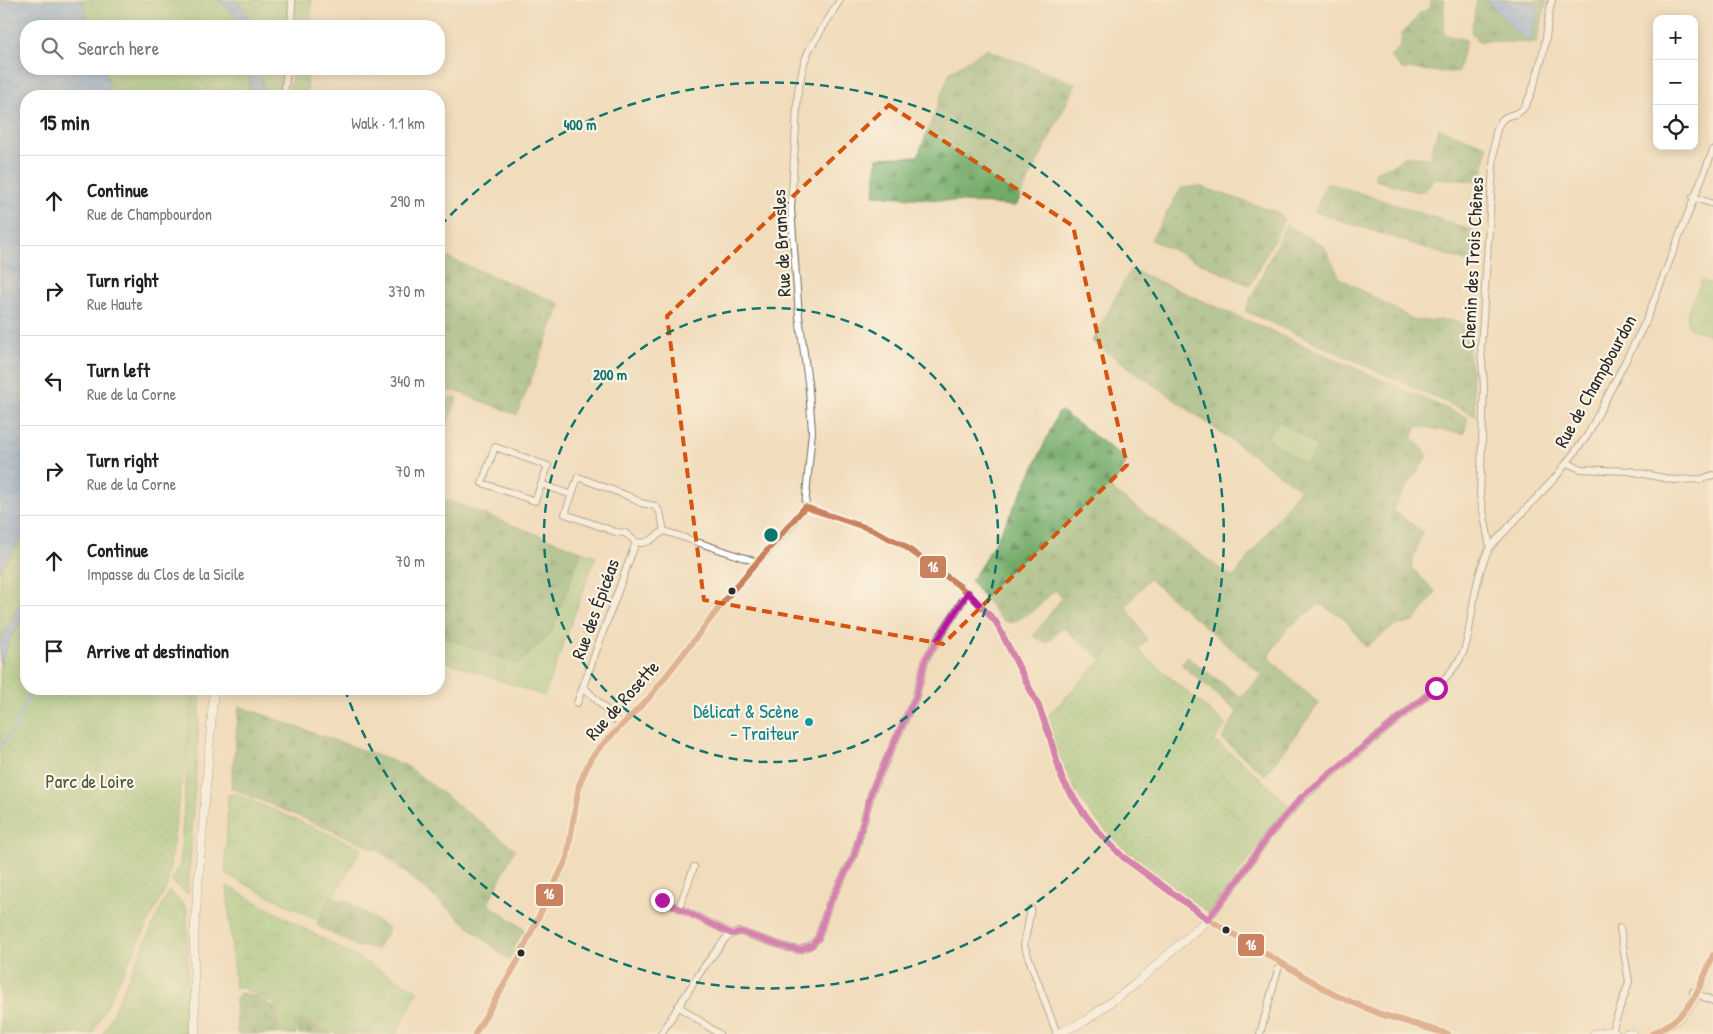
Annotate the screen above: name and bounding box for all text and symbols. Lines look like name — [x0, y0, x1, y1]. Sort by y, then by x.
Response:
map controls — [1653, 15, 1698, 150]
button: + — [1653, 15, 1698, 60]
search box — [20, 20, 445, 75]
icon: search — [38, 34, 66, 62]
text: Search here — [78, 35, 159, 61]
button: − — [1653, 60, 1698, 105]
button: locate — [1653, 105, 1698, 150]
text: 15 min — [40, 108, 90, 137]
text: Walk · 1.1 km — [351, 112, 425, 134]
text: 400 m — [564, 114, 596, 135]
street label: Chemin des Trois Chênes — [1455, 176, 1489, 350]
text: Continue — [87, 177, 148, 203]
icon: ahead — [40, 187, 68, 215]
street label: Rue de Bransles — [765, 189, 797, 297]
text: 290 m — [390, 190, 425, 212]
text: Rue de Champbourdon — [87, 203, 212, 225]
text: Turn right — [87, 267, 158, 293]
icon: right — [40, 277, 68, 305]
text: 370 m — [388, 280, 425, 302]
text: Rue Haute — [87, 293, 143, 315]
street label: Rue de Champbourdon — [1548, 310, 1642, 452]
text: Turn left — [87, 357, 150, 383]
text: 200 m — [593, 364, 627, 385]
icon: left — [40, 367, 68, 395]
text: 340 m — [390, 370, 425, 392]
text: Rue de la Corne — [87, 383, 176, 405]
text: Turn right — [87, 447, 158, 473]
icon: right — [40, 457, 68, 485]
text: 70 m — [395, 460, 425, 482]
text: Rue de la Corne — [87, 473, 176, 495]
centre of rings — [762, 526, 780, 544]
text: Continue — [87, 537, 148, 563]
icon: ahead — [40, 547, 68, 575]
text: 70 m — [395, 550, 425, 572]
street label: Rue des Épicéas — [565, 555, 625, 663]
line badge: 16 — [919, 555, 947, 579]
text: 16 — [928, 557, 939, 576]
text: Impasse du Clos de la Sicile — [87, 563, 245, 585]
unlabelled marker — [727, 586, 737, 596]
icon: arrive — [40, 637, 68, 665]
text: Arrive at destination — [87, 638, 229, 664]
street label: Rue de Rosette — [579, 654, 665, 746]
route start — [1425, 677, 1448, 700]
place label: Délicat & Scène - Traiteur — [693, 698, 800, 746]
marker: Délicat & Scène - Traiteur — [803, 716, 815, 728]
park label: Parc de Loire — [46, 768, 135, 794]
line badge: 16 — [535, 883, 564, 907]
text: 16 — [544, 884, 555, 903]
route end — [651, 889, 674, 912]
unlabelled marker — [1221, 925, 1231, 935]
line badge: 16 — [1237, 933, 1265, 957]
text: 16 — [1246, 935, 1257, 954]
unlabelled marker — [516, 948, 526, 958]

